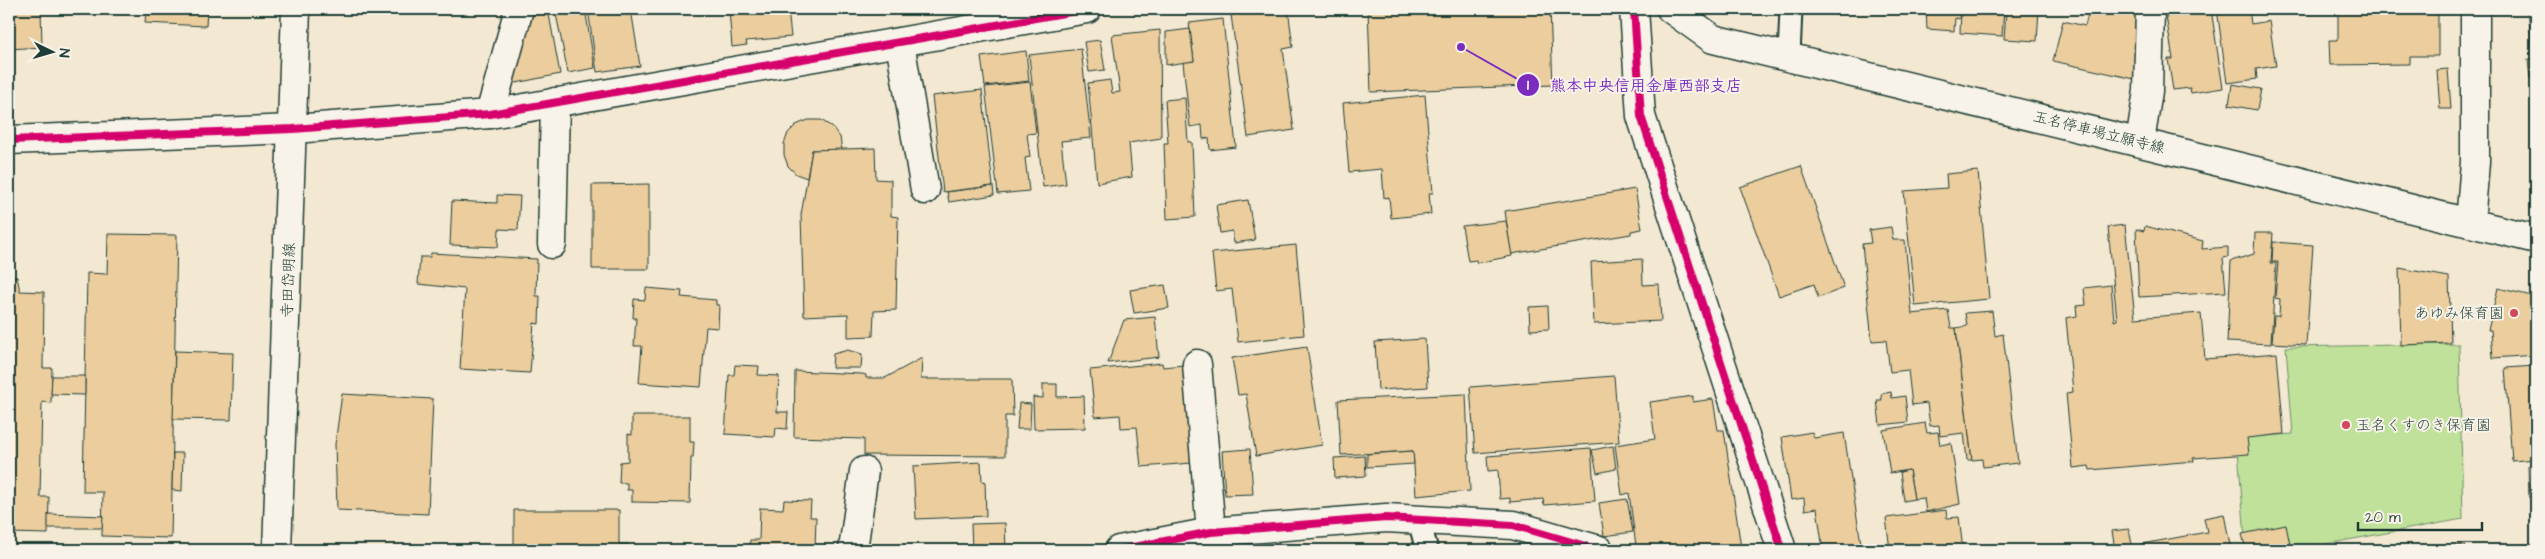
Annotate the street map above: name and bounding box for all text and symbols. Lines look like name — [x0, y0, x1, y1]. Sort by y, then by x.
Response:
north arrow — [28, 28, 78, 78]
text: N — [54, 48, 74, 59]
callout: 熊本中央信用金庫西部支店 — [1515, 70, 1752, 101]
text: 1 — [1527, 75, 1529, 96]
text: 熊本中央信用金庫西部支店 — [1550, 75, 1742, 97]
street label: 玉名停車場立願寺線 — [2031, 106, 2167, 159]
street label: 寺田岱明線 — [277, 242, 300, 318]
place label: あゆみ保育園 — [2414, 303, 2504, 324]
marker: あゆみ保育園 — [2508, 307, 2520, 319]
place label: 玉名くすのき保育園 — [2356, 415, 2491, 436]
marker: 玉名くすのき保育園 — [2340, 419, 2352, 431]
scale bar — [2358, 499, 2481, 531]
text: 20 m — [2365, 507, 2401, 528]

